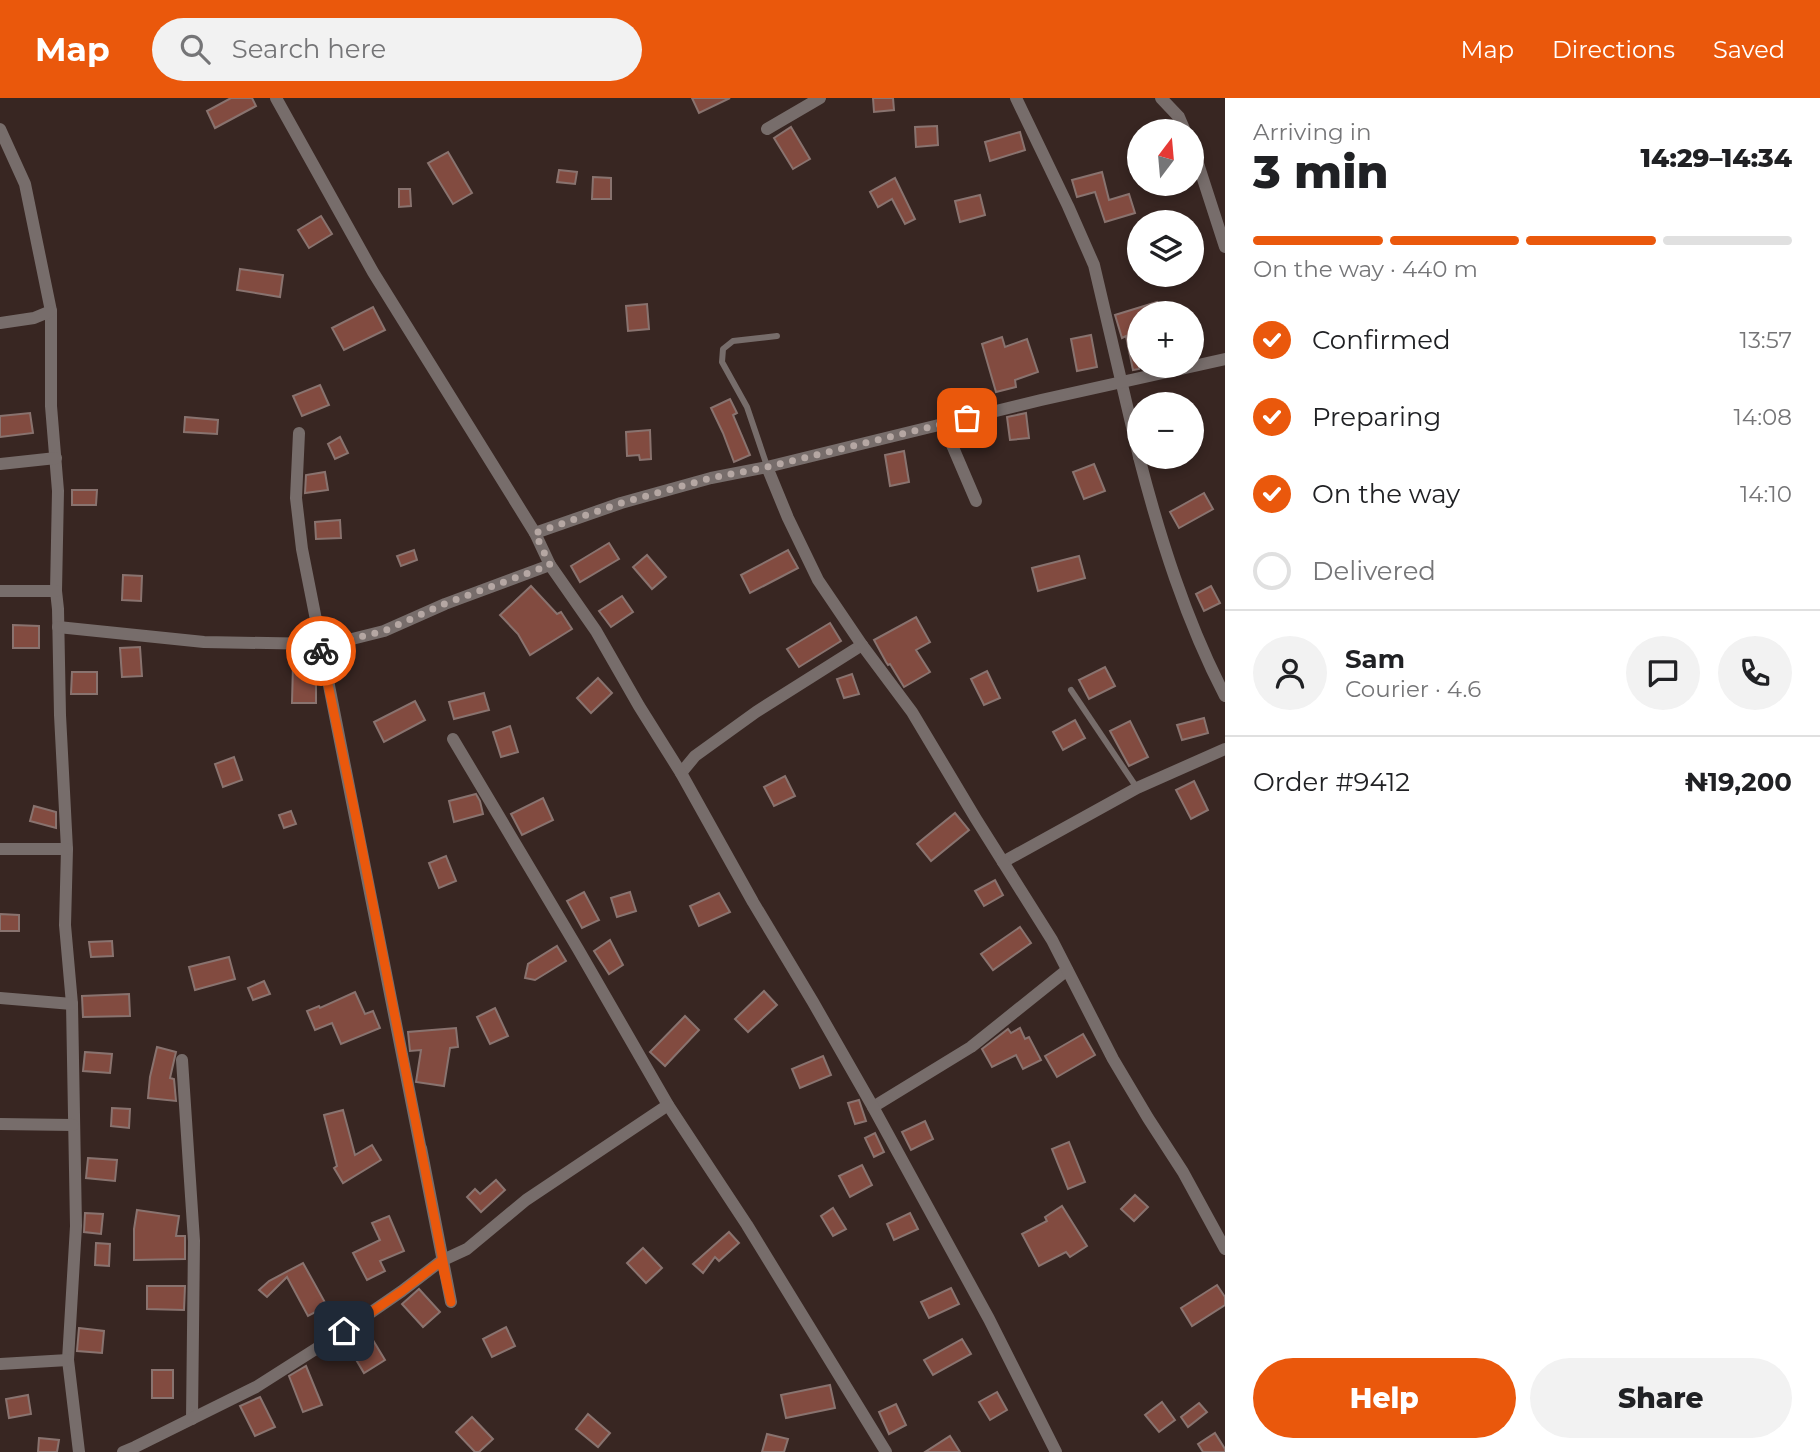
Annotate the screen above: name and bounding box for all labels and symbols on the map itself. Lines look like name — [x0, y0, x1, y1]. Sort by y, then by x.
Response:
north arrow — [1127, 119, 1204, 196]
pin — [937, 388, 997, 448]
courier — [286, 616, 356, 686]
pin — [314, 1301, 374, 1361]

